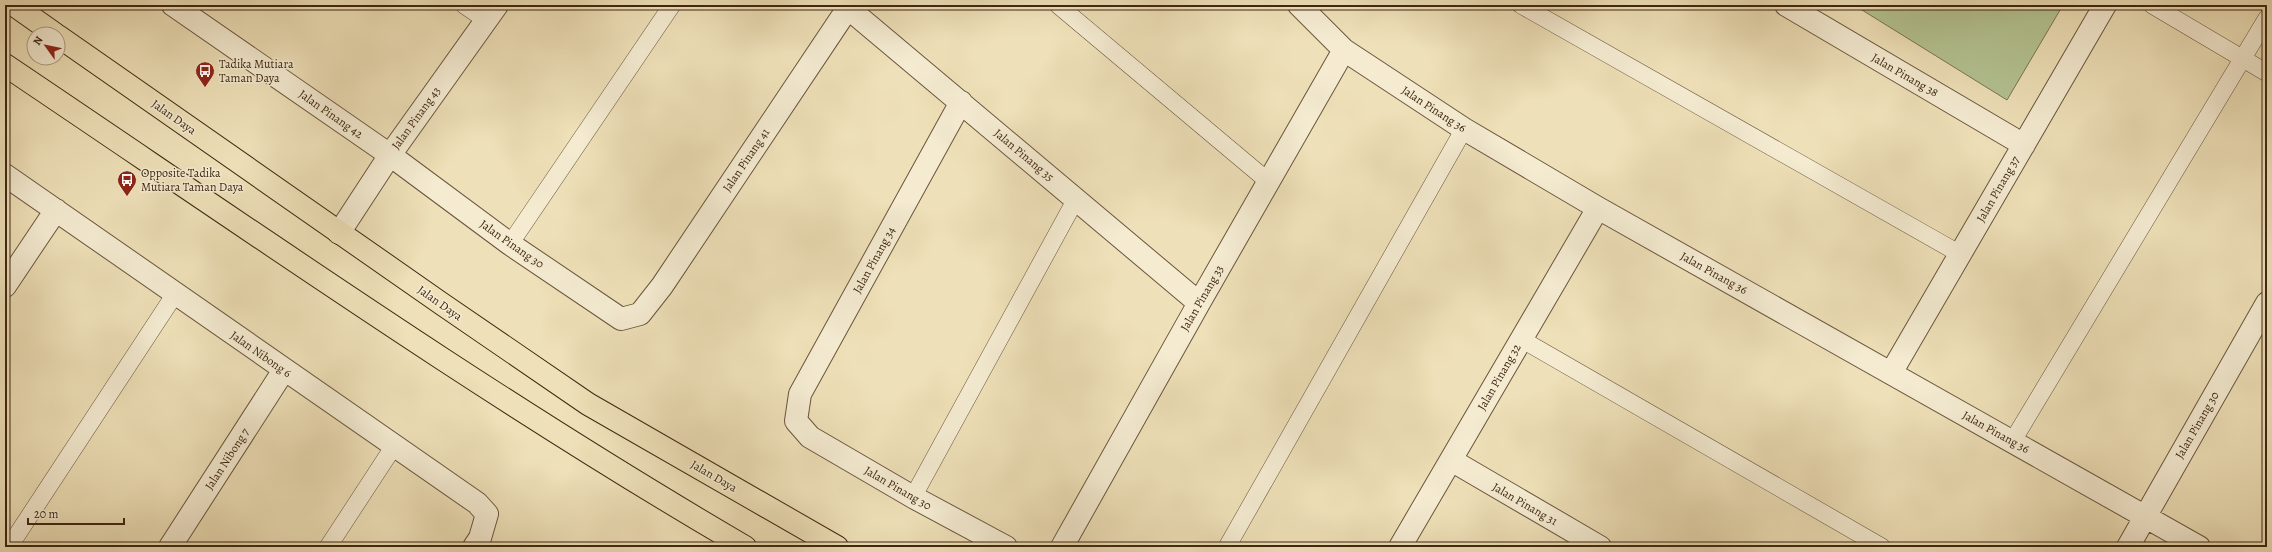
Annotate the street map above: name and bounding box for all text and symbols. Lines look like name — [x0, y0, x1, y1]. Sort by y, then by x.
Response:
north arrow — [26, 26, 66, 66]
text: N — [30, 33, 47, 48]
street label: Jalan Pinang 38 — [1869, 49, 1941, 101]
place label: Tadika Mutiara Taman Daya — [219, 56, 294, 86]
bus stop icon: Tadika Mutiara Taman Daya — [194, 60, 216, 88]
street label: Jalan Pinang 36 — [1399, 82, 1470, 136]
street label: Jalan Pinang 43 — [388, 83, 444, 153]
street label: Jalan Pinang 42 — [296, 86, 366, 142]
street label: Jalan Daya — [148, 96, 200, 138]
street label: Jalan Pinang 41 — [719, 125, 773, 195]
street label: Jalan Pinang 35 — [991, 125, 1057, 185]
street label: Jalan Pinang 37 — [1973, 152, 2024, 225]
place label: Opposite Tadika Mutiara Taman Daya — [141, 165, 244, 195]
bus stop icon: Opposite Tadika Mutiara Taman Daya — [116, 169, 138, 197]
street label: Jalan Pinang 30 — [477, 216, 547, 272]
street label: Jalan Pinang 34 — [849, 223, 899, 296]
street label: Jalan Pinang 36 — [1678, 248, 1751, 298]
street label: Jalan Pinang 33 — [1177, 262, 1227, 334]
street label: Jalan Daya — [414, 282, 466, 324]
street label: Jalan Nibong 6 — [227, 327, 295, 381]
street label: Jalan Pinang 32 — [1473, 341, 1525, 413]
street label: Jalan Pinang 30 — [2171, 389, 2223, 461]
street label: Jalan Pinang 36 — [1960, 407, 2033, 457]
street label: Jalan Nibong 7 — [201, 424, 253, 493]
street label: Jalan Daya — [688, 456, 741, 496]
street label: Jalan Pinang 30 — [862, 462, 934, 514]
street label: Jalan Pinang 31 — [1490, 479, 1560, 529]
scale bar — [28, 500, 124, 526]
text: 20 m — [34, 506, 58, 522]

